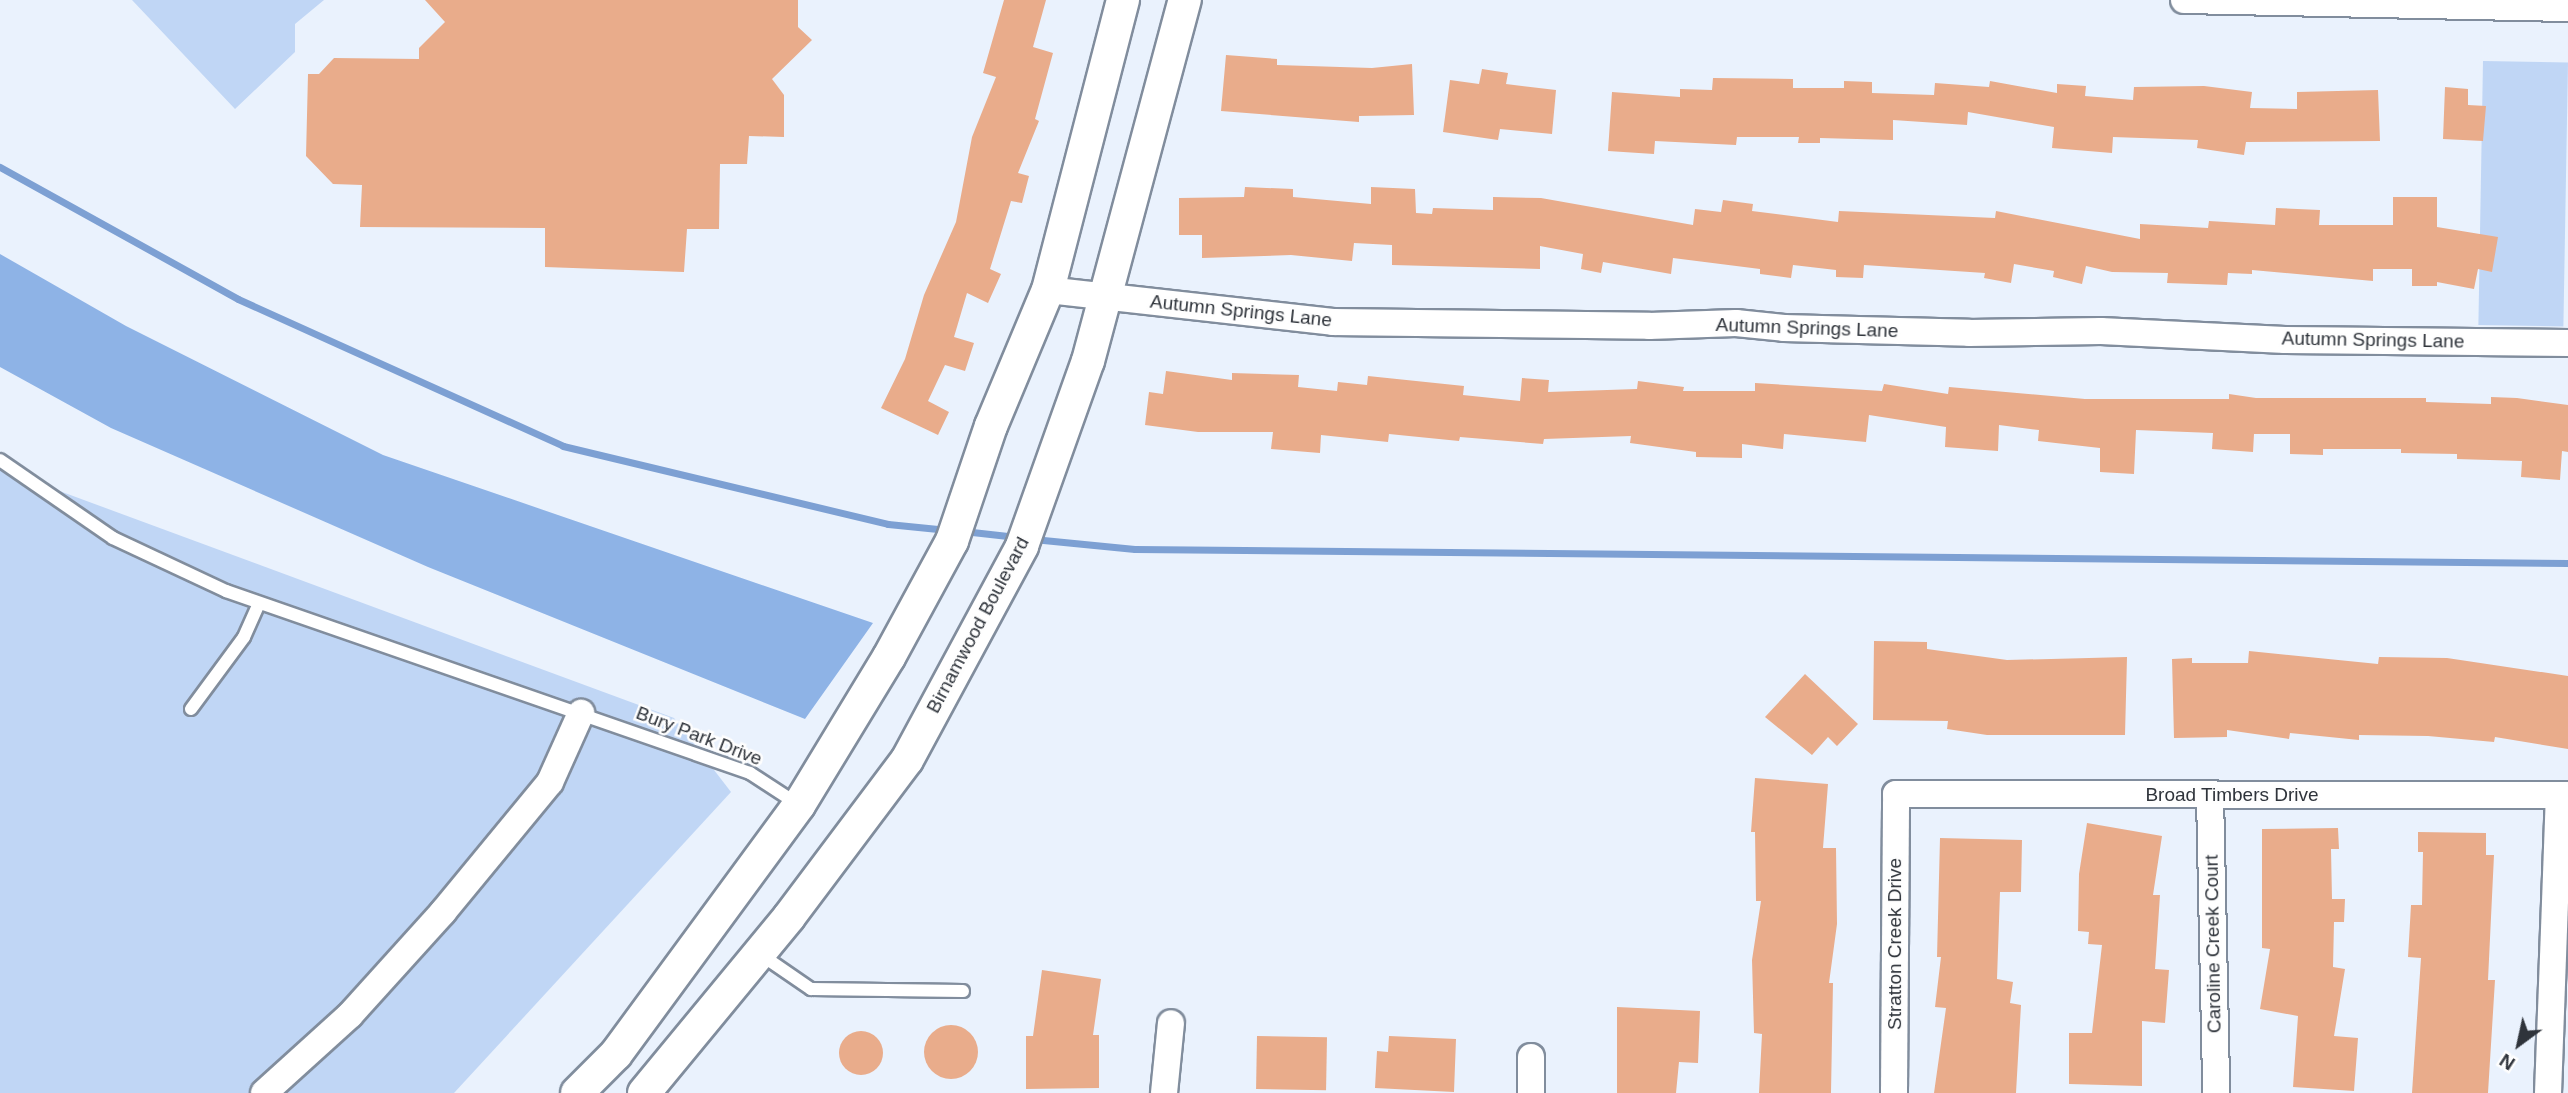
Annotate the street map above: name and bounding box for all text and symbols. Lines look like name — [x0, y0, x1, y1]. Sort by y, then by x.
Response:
street label: Autumn Springs Lane — [1149, 290, 1333, 332]
street label: Autumn Springs Lane — [1715, 313, 1899, 343]
street label: Autumn Springs Lane — [2281, 327, 2465, 353]
street label: Birnamwood Boulevard — [922, 533, 1034, 717]
street label: Bury Park Drive — [633, 702, 765, 770]
street label: Broad Timbers Drive — [2145, 784, 2319, 806]
street label: Caroline Creek Court — [2200, 855, 2226, 1033]
street label: Stratton Creek Drive — [1884, 858, 1906, 1030]
north arrow — [2484, 1009, 2554, 1079]
text: N — [2496, 1049, 2519, 1075]

